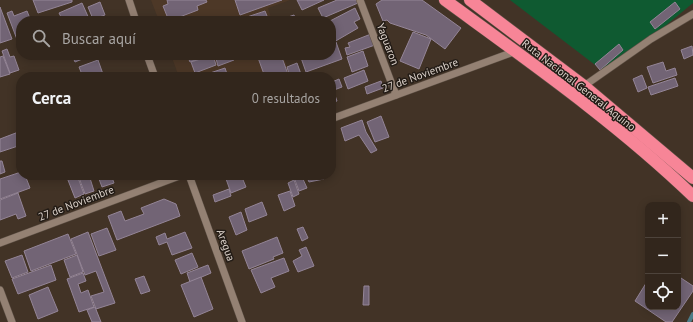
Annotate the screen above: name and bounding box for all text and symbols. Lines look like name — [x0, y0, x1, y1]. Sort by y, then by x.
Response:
search box — [16, 16, 336, 60]
street label: Yaguaron — [374, 21, 402, 67]
icon: search — [30, 27, 52, 49]
text: Buscar aquí — [62, 29, 136, 48]
street label: Ruta Nacional General Aquino — [519, 36, 639, 134]
street label: 27 de Noviembre — [380, 55, 460, 95]
text: Cerca — [32, 87, 71, 109]
text: 0 resultados — [252, 90, 320, 107]
street label: 27 de Noviembre — [36, 182, 116, 224]
map controls — [645, 202, 681, 310]
button: + — [645, 202, 681, 238]
street label: Aregua — [214, 227, 238, 263]
button: − — [645, 238, 681, 274]
button: locate — [645, 274, 681, 310]

